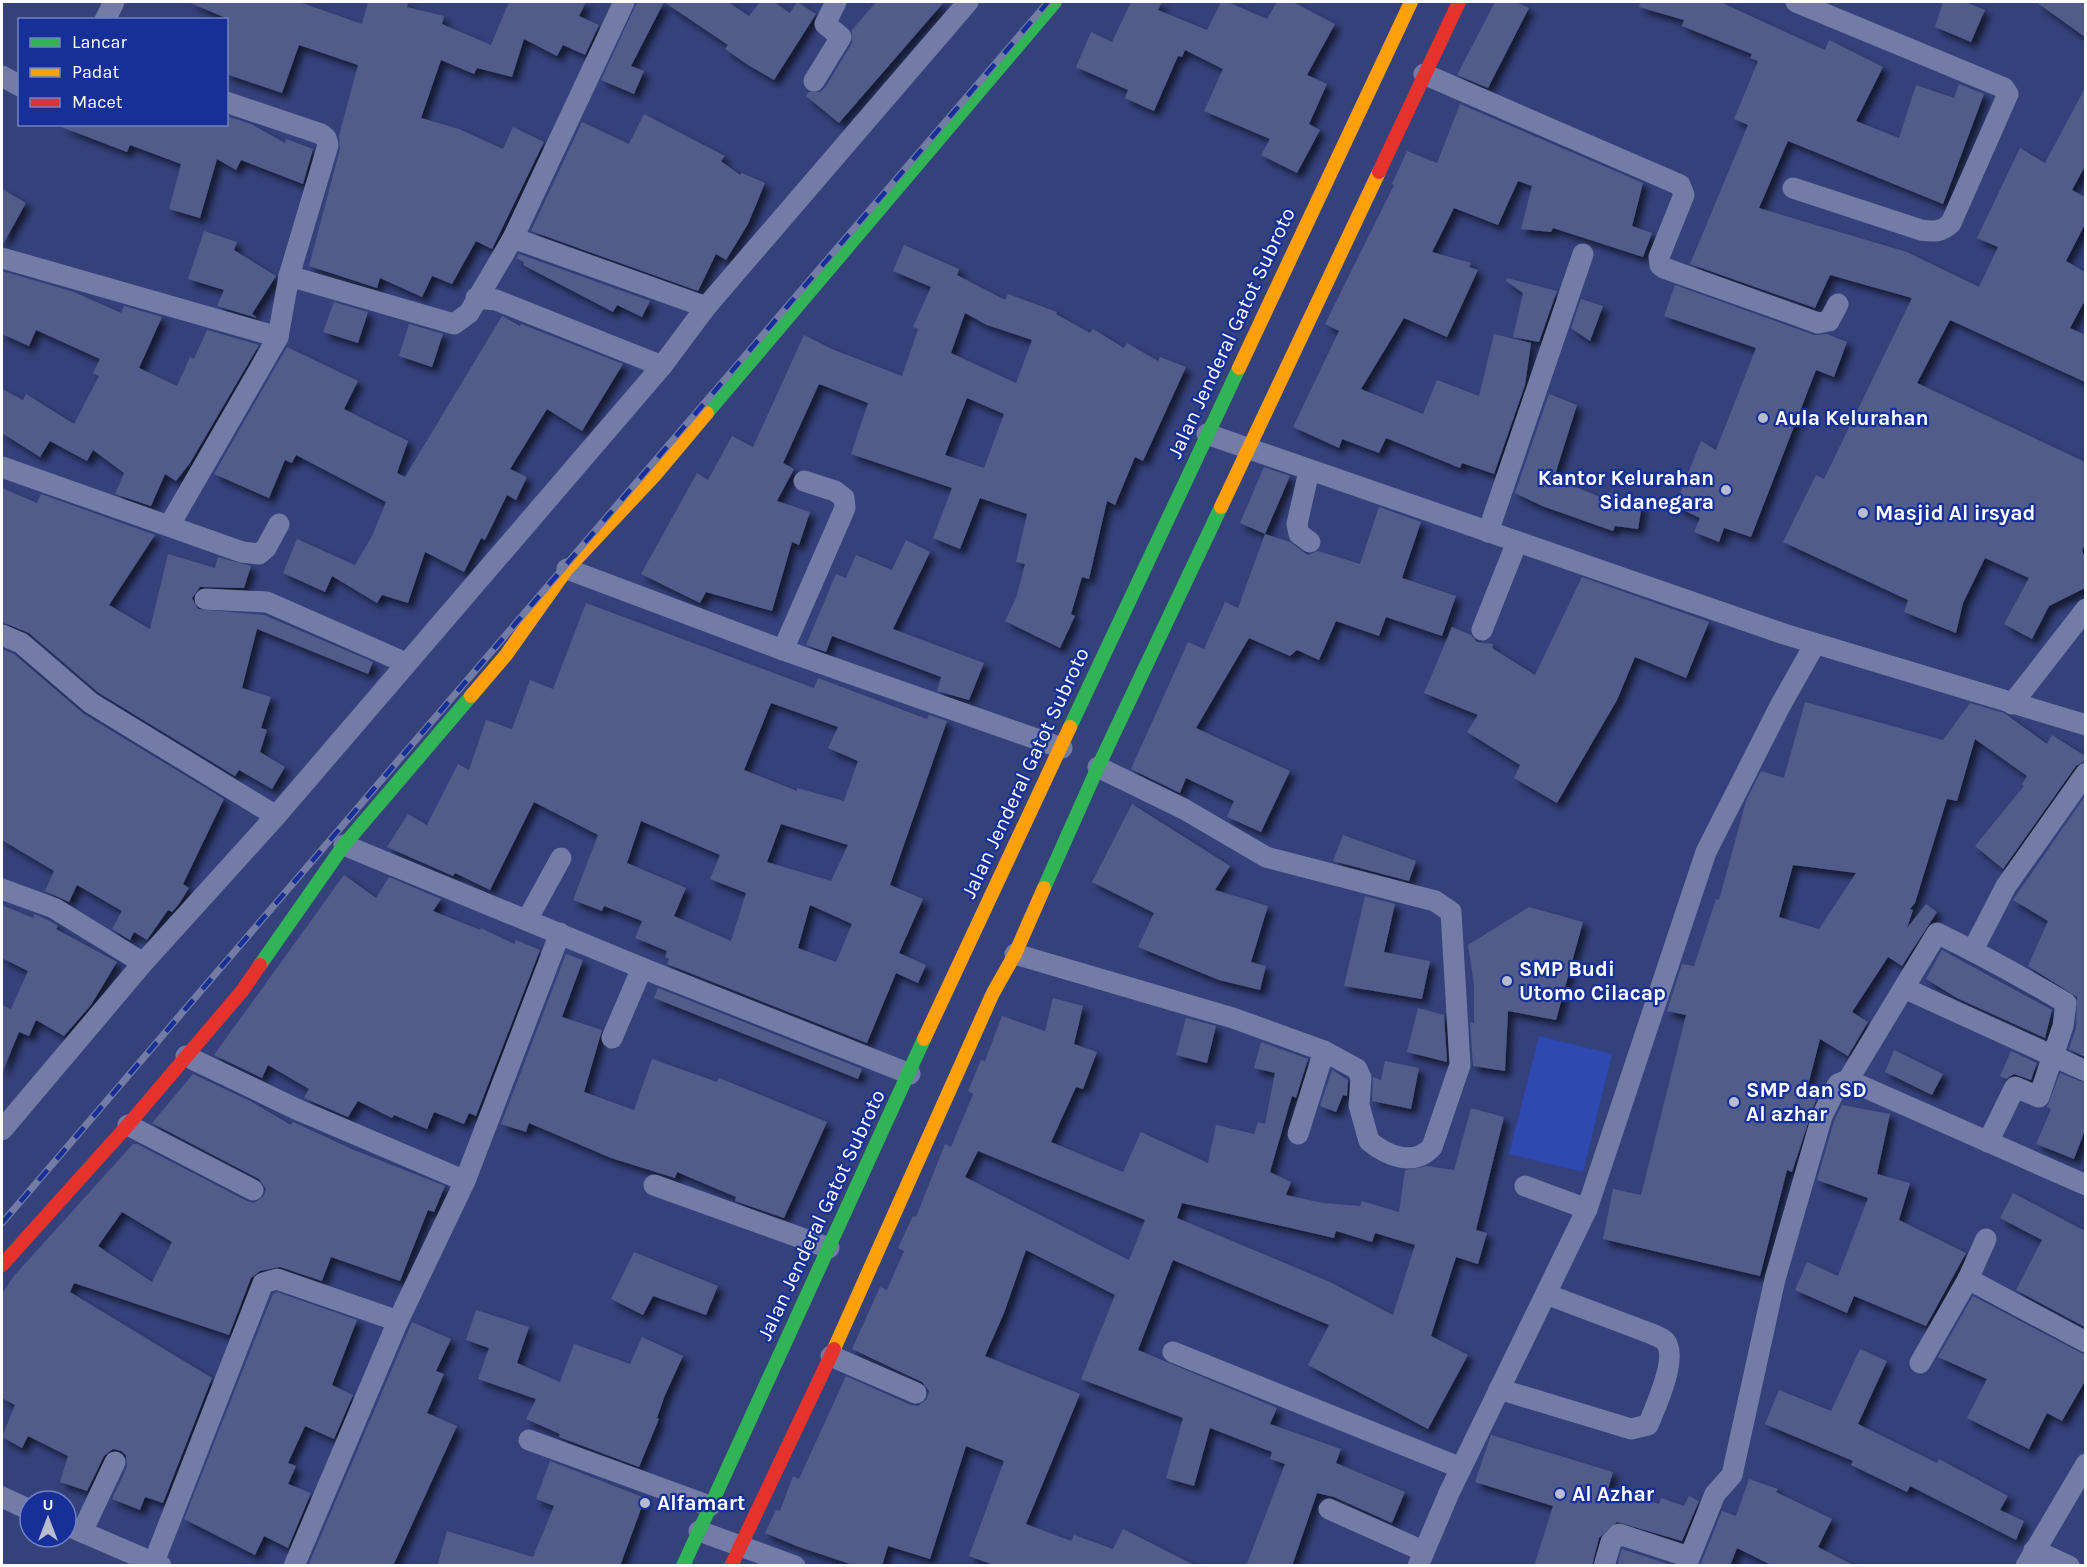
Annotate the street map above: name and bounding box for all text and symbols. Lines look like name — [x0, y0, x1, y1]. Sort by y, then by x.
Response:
legend — [18, 18, 228, 126]
text: Lancar — [72, 31, 127, 53]
text: Padat — [72, 61, 119, 83]
text: Macet — [72, 91, 123, 113]
street label: Jalan Jenderal Gatot Subroto — [1162, 204, 1300, 462]
place label: Aula Kelurahan — [1775, 406, 1929, 430]
marker: Aula Kelurahan — [1756, 411, 1770, 425]
place label: Kantor Kelurahan Sidanegara — [1538, 466, 1714, 514]
marker: Kantor Kelurahan Sidanegara — [1719, 483, 1733, 497]
place label: Masjid Al irsyad — [1875, 501, 2035, 525]
marker: Masjid Al irsyad — [1856, 506, 1870, 520]
street label: Jalan Jenderal Gatot Subroto — [956, 644, 1094, 902]
place label: SMP Budi Utomo Cilacap — [1519, 957, 1666, 1005]
marker: SMP Budi Utomo Cilacap — [1500, 974, 1514, 988]
place label: SMP dan SD Al azhar — [1746, 1078, 1867, 1126]
street label: Jalan Jenderal Gatot Subroto — [752, 1086, 890, 1344]
marker: SMP dan SD Al azhar — [1727, 1095, 1741, 1109]
place label: Al Azhar — [1572, 1482, 1655, 1506]
marker: Al Azhar — [1553, 1487, 1567, 1501]
north arrow — [18, 1489, 78, 1549]
place label: Alfamart — [657, 1491, 745, 1515]
text: U — [42, 1495, 54, 1514]
marker: Alfamart — [638, 1496, 652, 1510]

